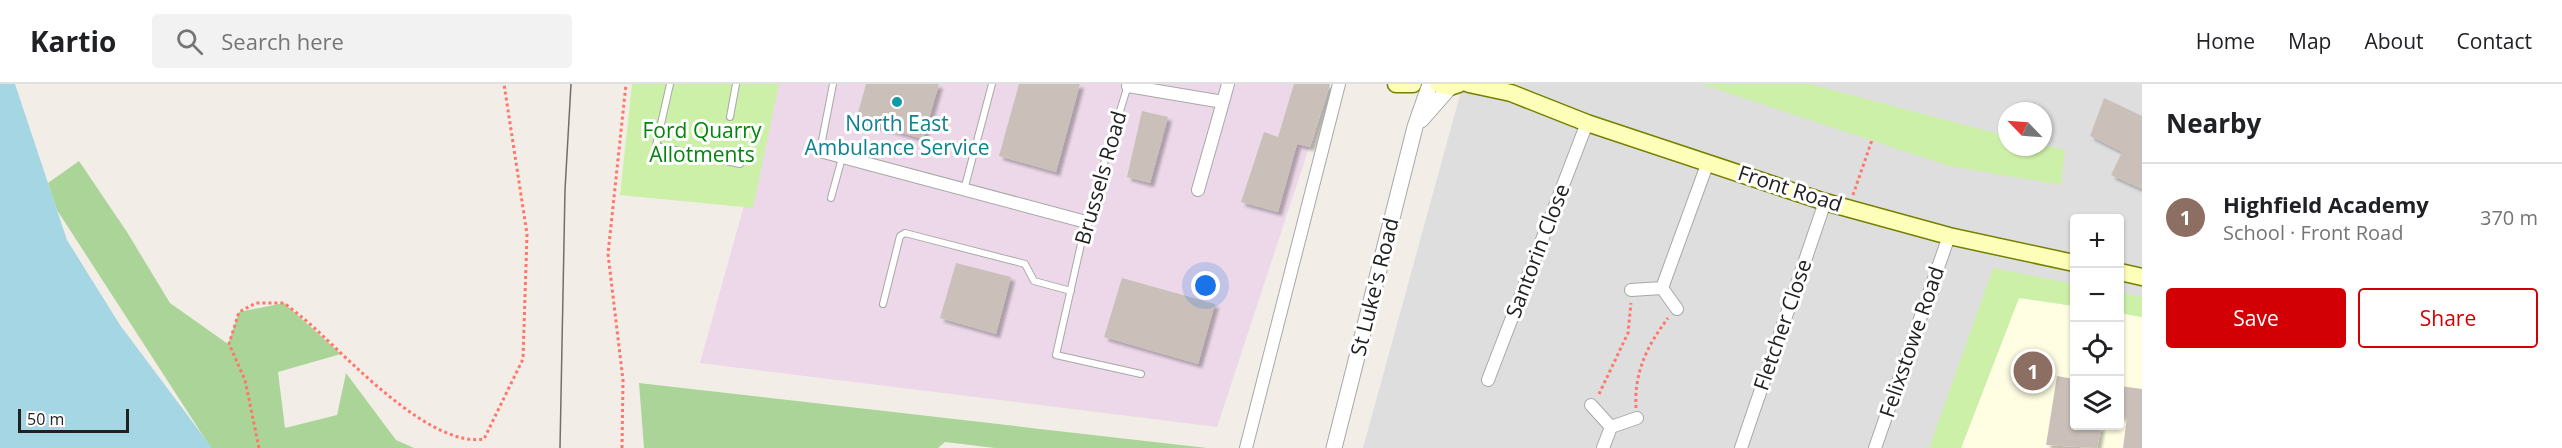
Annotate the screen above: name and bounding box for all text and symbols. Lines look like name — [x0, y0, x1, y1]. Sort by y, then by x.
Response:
search box — [152, 14, 572, 68]
text: Kartio — [30, 22, 116, 60]
icon: search — [173, 25, 206, 58]
text: Search here — [221, 26, 344, 56]
text: Home — [2196, 27, 2255, 55]
text: Map — [2288, 27, 2331, 55]
text: About — [2364, 27, 2424, 55]
text: Contact — [2457, 27, 2532, 55]
marker: North East Ambulance Service — [890, 95, 904, 109]
north arrow — [1998, 102, 2052, 156]
text: Nearby — [2166, 105, 2261, 141]
street label: Brussels Road — [1068, 108, 1132, 248]
place label: North East Ambulance Service — [804, 109, 990, 161]
park label: Ford Quarry Allotments — [643, 116, 762, 168]
street label: Front Road — [1735, 158, 1846, 218]
street label: Santorin Close — [1499, 180, 1575, 322]
text: Highfield Academy — [2223, 189, 2429, 219]
text: 1 — [2180, 204, 2191, 231]
text: 370 m — [2480, 204, 2538, 231]
map controls — [2070, 214, 2124, 430]
button: + — [2070, 214, 2124, 268]
street label: St Luke's Road — [1343, 215, 1405, 359]
text: School · Front Road — [2223, 219, 2403, 246]
street label: Fletcher Close — [1746, 255, 1818, 394]
street label: Felixstowe Road — [1872, 262, 1950, 421]
button: − — [2070, 268, 2124, 322]
your location — [1191, 271, 1220, 300]
button: Save — [2166, 288, 2346, 348]
button: Share — [2358, 288, 2538, 348]
button: locate — [2070, 322, 2124, 376]
pin: 1 — [2014, 348, 2052, 394]
button: layers — [2070, 376, 2124, 430]
scale bar — [18, 406, 129, 434]
text: 50 m — [27, 408, 64, 430]

